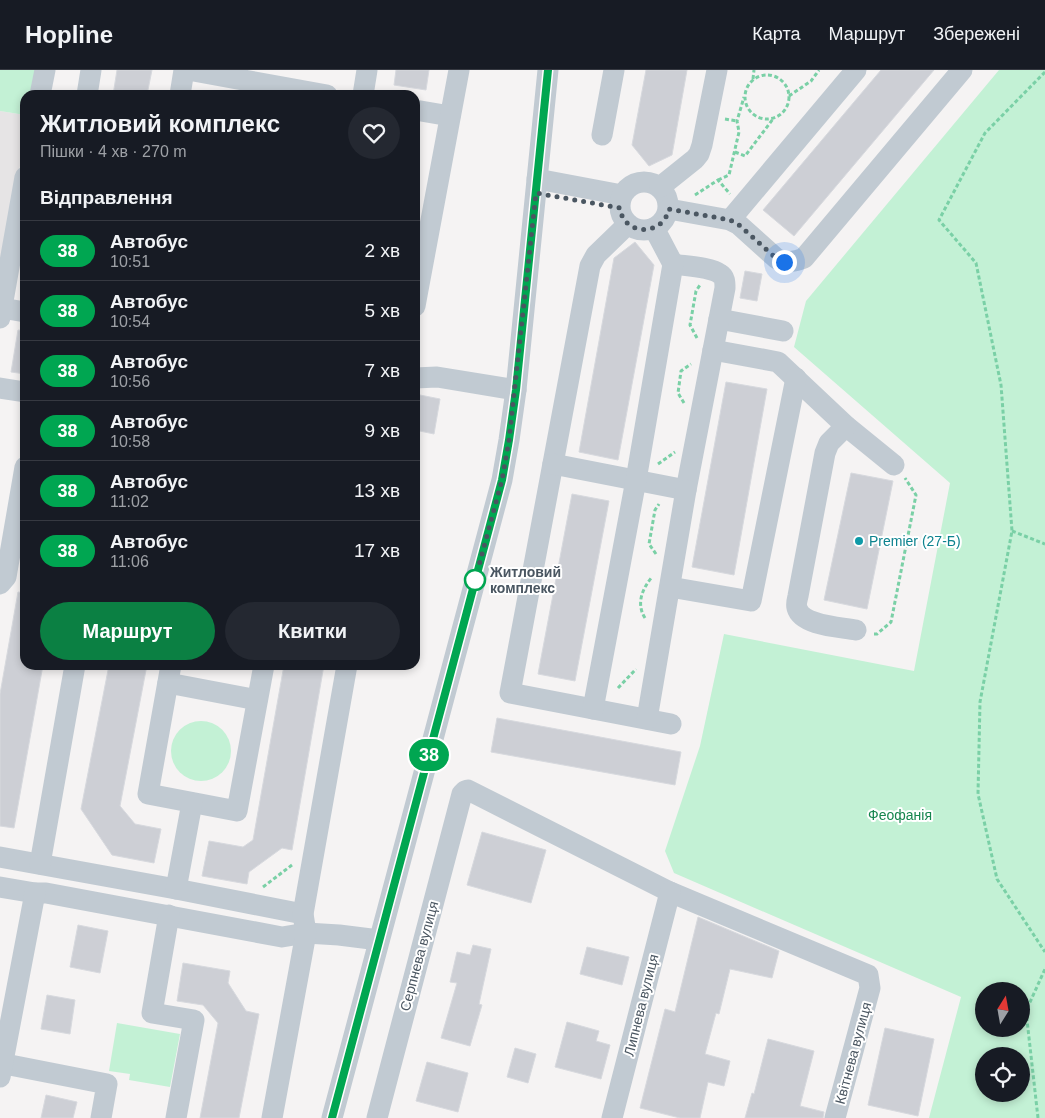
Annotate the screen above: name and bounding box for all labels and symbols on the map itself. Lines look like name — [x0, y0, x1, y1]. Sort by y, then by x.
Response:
your location — [772, 250, 797, 275]
place label: Premier (27-Б) — [869, 533, 961, 549]
marker: Premier (27-Б) — [853, 535, 865, 547]
place label: Житловий комплекс — [489, 564, 561, 596]
marker: Житловий комплекс — [464, 569, 486, 591]
line badge: 38 — [406, 739, 452, 771]
park label: Феофанія — [868, 807, 932, 823]
street label: Серпнева вулиця — [397, 899, 441, 1013]
street label: Липнева вулиця — [621, 952, 661, 1058]
north arrow — [975, 982, 1030, 1038]
street label: Квітнева вулиця — [832, 1000, 874, 1106]

